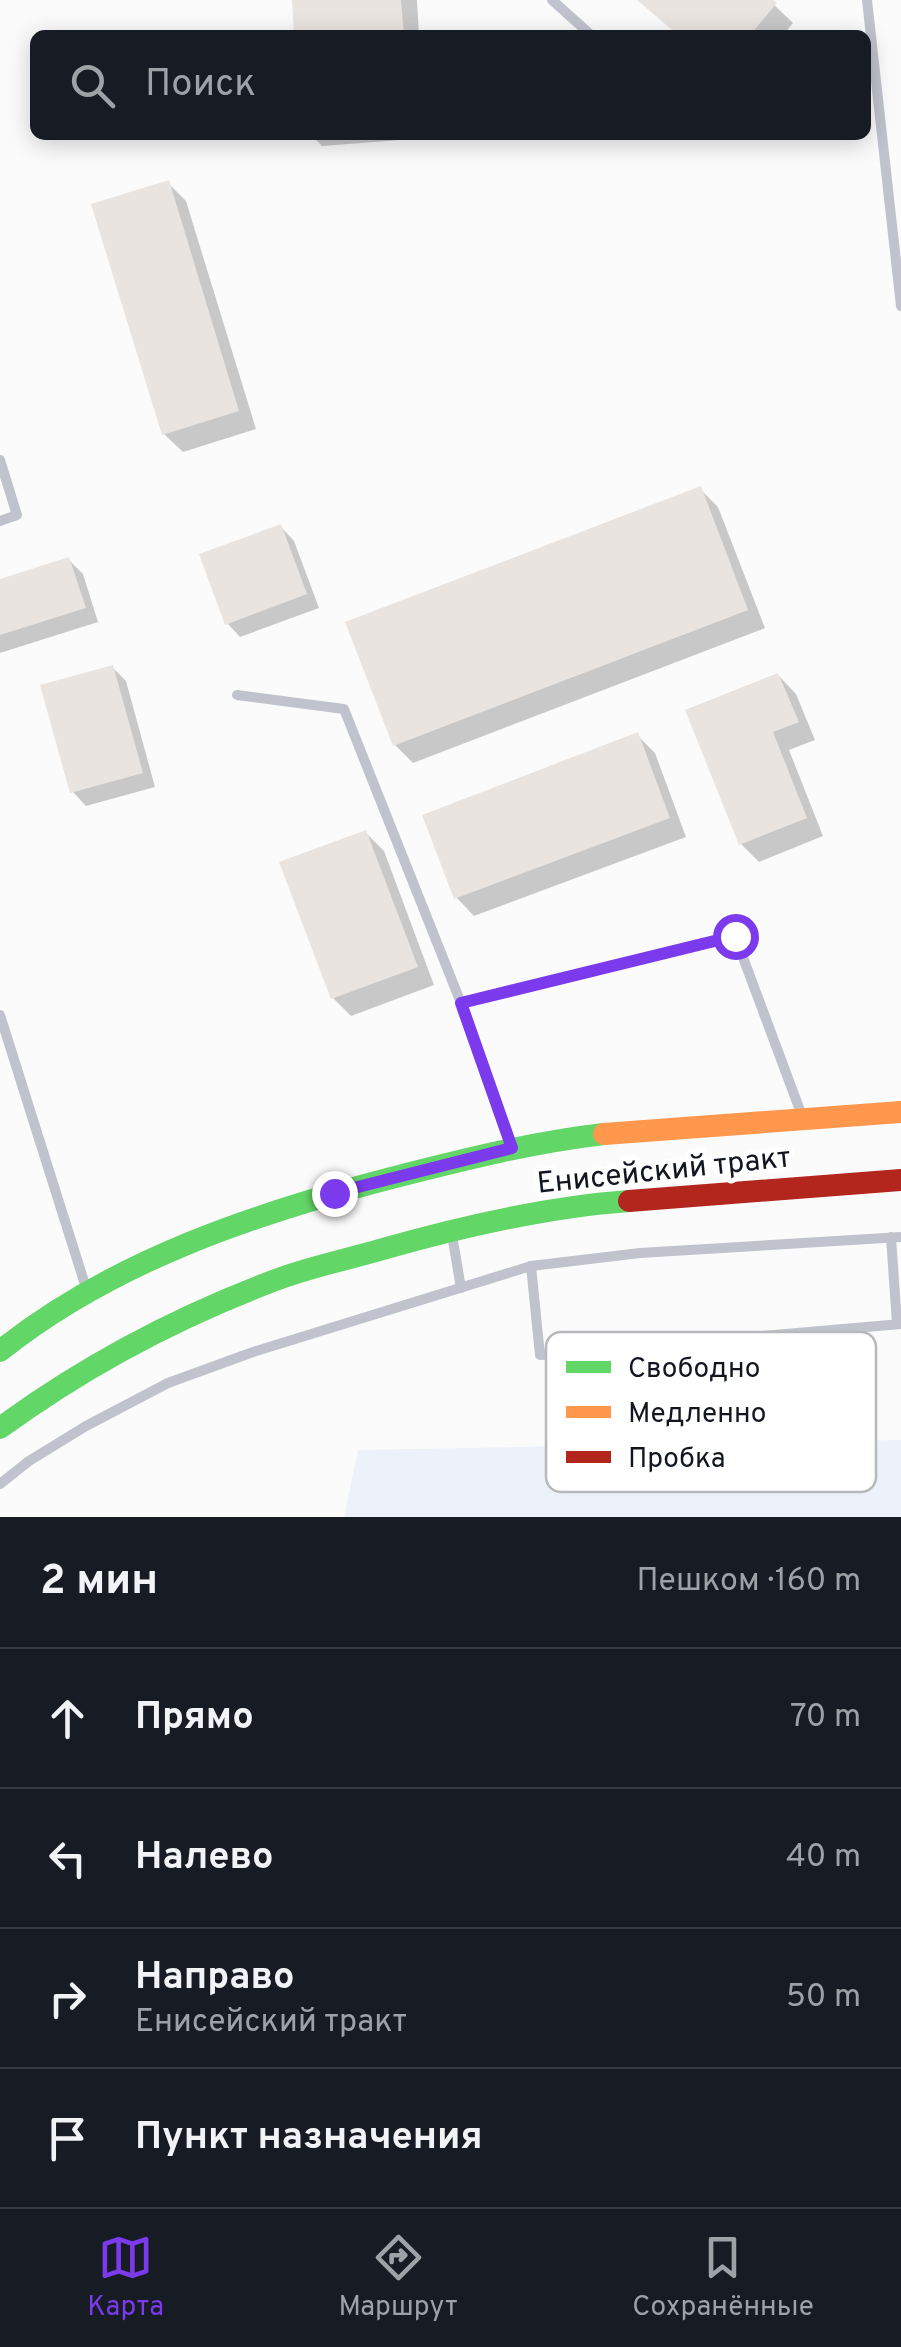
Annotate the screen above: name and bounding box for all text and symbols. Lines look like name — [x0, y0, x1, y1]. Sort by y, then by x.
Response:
search box — [30, 30, 871, 140]
icon: search — [65, 58, 120, 113]
text: Поиск — [145, 61, 256, 110]
route start — [713, 914, 759, 960]
street label: Енисейский тракт — [535, 1140, 793, 1204]
route end — [312, 1171, 358, 1217]
legend — [546, 1332, 876, 1492]
text: Свободно — [628, 1352, 760, 1388]
text: Медленно — [628, 1397, 766, 1433]
text: Пробка — [628, 1442, 726, 1478]
text: 2 мин — [40, 1556, 158, 1609]
text: Пешком · 160 m — [636, 1562, 861, 1602]
icon: ahead — [40, 1691, 95, 1746]
text: Прямо — [135, 1694, 254, 1743]
text: 70 m — [790, 1698, 861, 1738]
icon: left — [40, 1831, 95, 1886]
text: Налево — [135, 1834, 274, 1883]
text: 40 m — [786, 1838, 861, 1878]
text: Направо — [135, 1954, 295, 2003]
icon: right — [40, 1971, 95, 2026]
text: 50 m — [786, 1978, 861, 2018]
text: Енисейский тракт — [135, 2003, 407, 2043]
icon: arrive — [40, 2111, 95, 2166]
text: Пункт назначения — [135, 2114, 483, 2163]
tab: Карта — [87, 2230, 164, 2326]
tab: Маршрут — [338, 2230, 458, 2326]
tab: Сохранённые — [632, 2230, 814, 2326]

